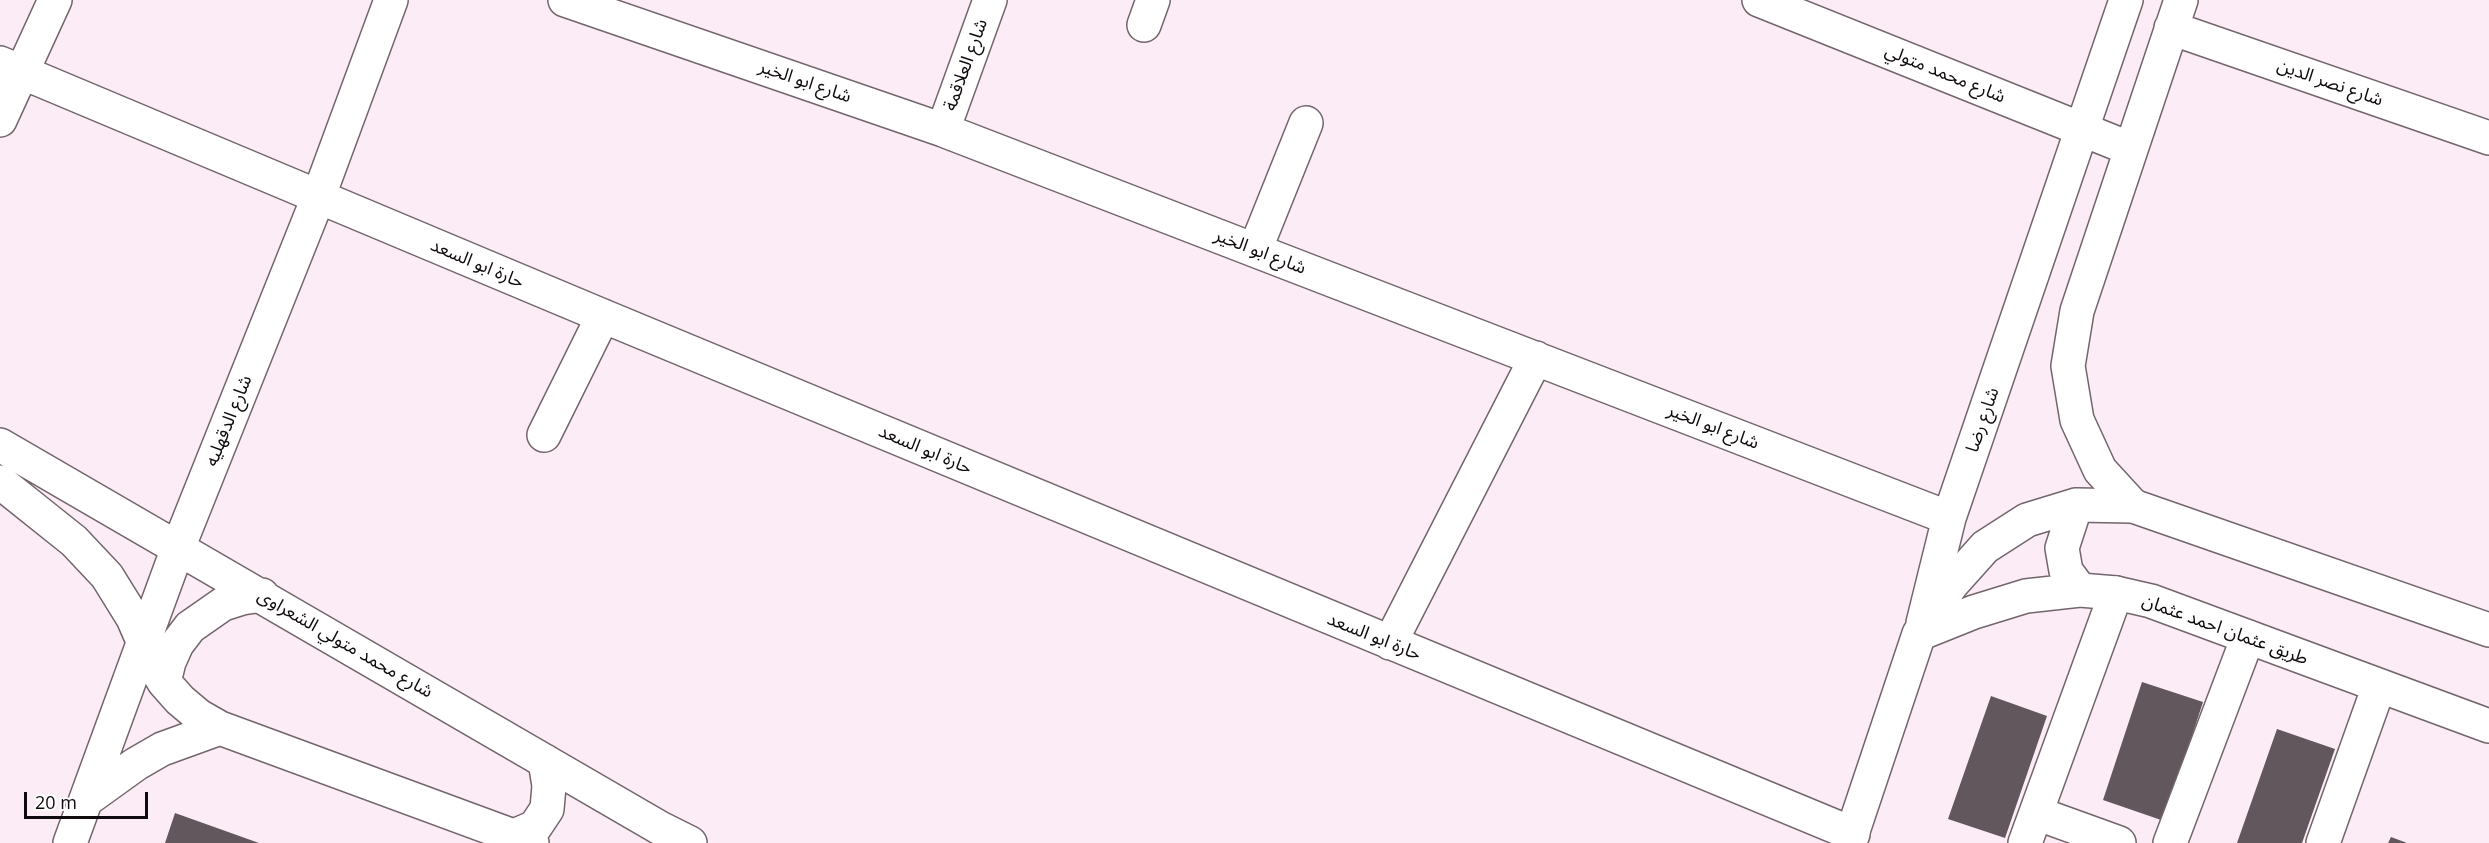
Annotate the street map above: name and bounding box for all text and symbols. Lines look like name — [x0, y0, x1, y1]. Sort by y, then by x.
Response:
street label: شارع العلاقمة — [939, 16, 993, 114]
street label: شارع محمد متولي — [1882, 40, 2008, 108]
street label: شارع نصر الدين — [2274, 55, 2386, 111]
street label: شارع ابو الخير — [756, 56, 854, 108]
street label: شارع ابو الخير — [1211, 225, 1309, 279]
street label: حارة ابو السعد — [427, 235, 527, 293]
street label: شارع الدقهليه — [201, 372, 257, 470]
street label: شارع رضا — [1962, 385, 2004, 455]
street label: شارع ابو الخير — [1664, 400, 1762, 454]
street label: حارة ابو السعد — [875, 421, 975, 479]
street label: شارع محمد متولي الشعراوى — [253, 585, 437, 703]
street label: طريق عثمان احمد عثمان — [2139, 590, 2311, 670]
street label: حارة ابو السعد — [1324, 608, 1424, 666]
scale bar — [27, 780, 152, 818]
text: 20 m — [35, 790, 77, 814]

